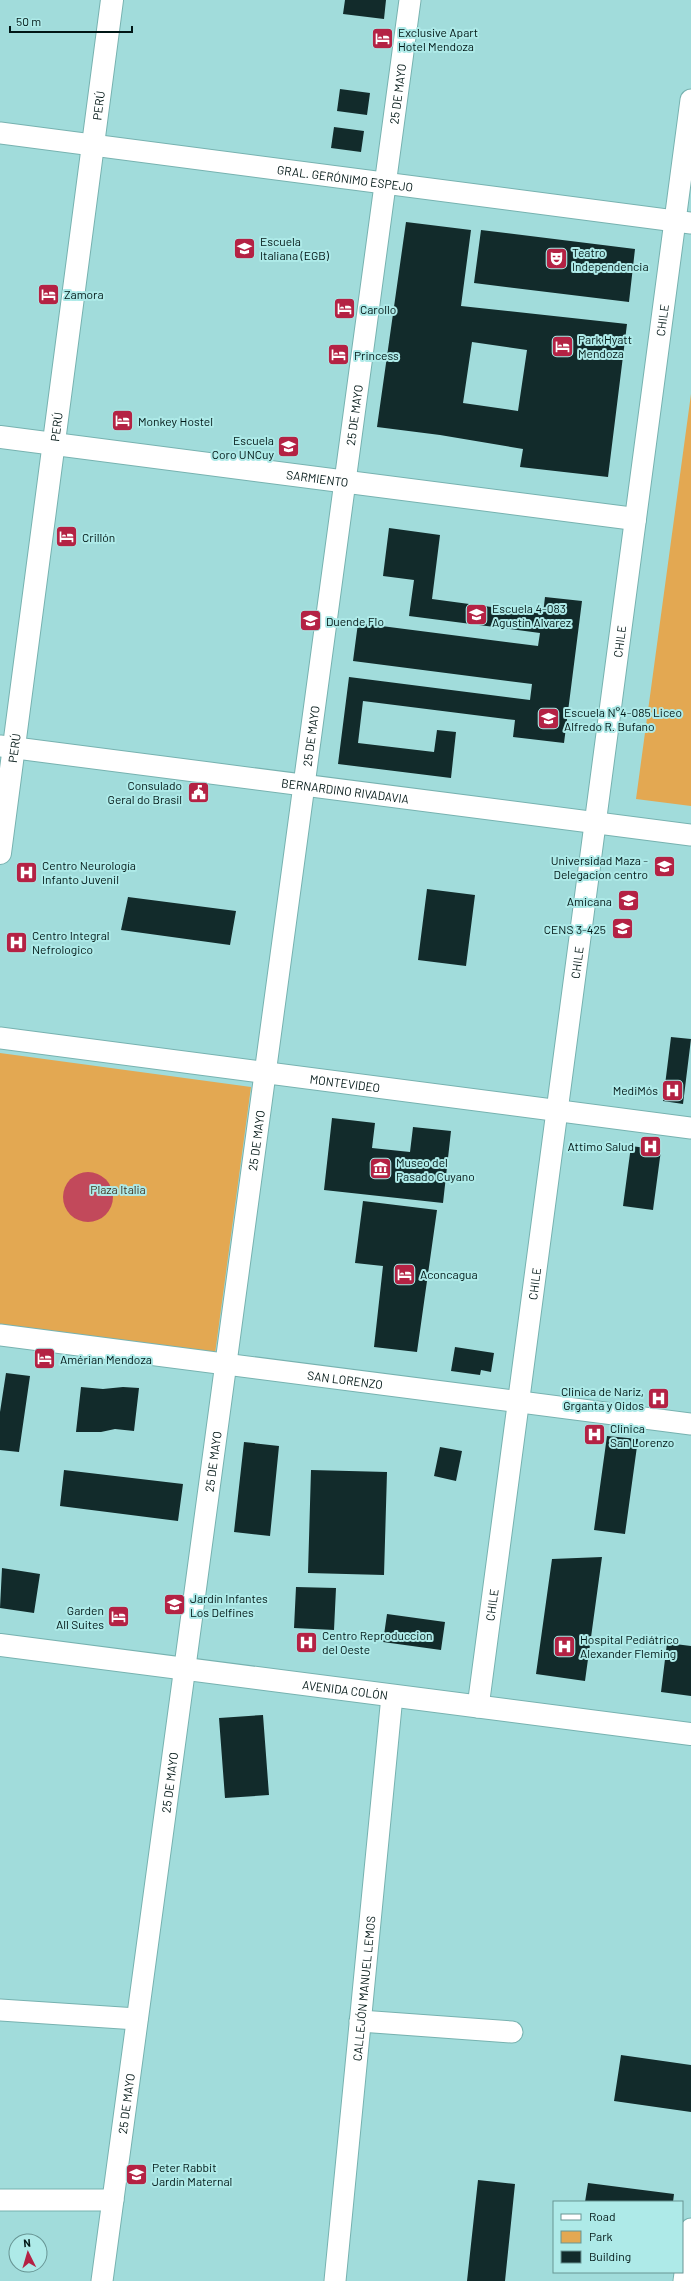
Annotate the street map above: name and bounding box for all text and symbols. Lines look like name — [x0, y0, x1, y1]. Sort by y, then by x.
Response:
scale bar — [10, 8, 132, 34]
text: 50 m — [16, 14, 41, 28]
place label: Exclusive Apart Hotel Mendoza — [398, 25, 478, 53]
hotel icon: Exclusive Apart Hotel Mendoza — [369, 26, 395, 52]
street label: 25 DE MAYO — [386, 63, 408, 125]
street label: PERÚ — [89, 90, 107, 121]
street label: GRAL. GERÓNIMO ESPEJO — [276, 162, 414, 194]
place label: Escuela Italiana (EGB) — [260, 234, 330, 262]
school or university icon: Escuela Italiana (EGB) — [232, 235, 258, 261]
place label: Teatro Independencia — [572, 245, 649, 273]
theatre icon: Teatro Independencia — [543, 246, 569, 272]
hotel icon: Zamora — [36, 281, 62, 307]
place label: Zamora — [64, 287, 104, 301]
hotel icon: Carollo — [331, 296, 357, 322]
place label: Carollo — [360, 302, 396, 316]
street label: CHILE — [653, 303, 671, 337]
place label: Park Hyatt Mendoza — [578, 332, 632, 360]
hotel icon: Park Hyatt Mendoza — [549, 333, 575, 359]
hotel icon: Princess — [325, 342, 351, 368]
place label: Princess — [354, 348, 399, 362]
street label: 25 DE MAYO — [343, 384, 365, 446]
hotel icon: Monkey Hostel — [109, 408, 135, 434]
street label: PERÚ — [47, 411, 65, 442]
place label: Monkey Hostel — [138, 414, 213, 428]
place label: Escuela Coro UNCuy — [212, 433, 274, 461]
school or university icon: Escuela Coro UNCuy — [276, 434, 302, 460]
street label: SARMIENTO — [285, 467, 349, 489]
hotel icon: Crillón — [54, 524, 80, 550]
place label: Crillón — [82, 530, 115, 544]
place label: Escuela 4-083 Agustín Alvarez — [492, 601, 571, 629]
school or university icon: Escuela 4-083 Agustín Alvarez — [464, 602, 490, 628]
school or university icon: Duende Flo — [297, 608, 323, 634]
place label: Duende Flo — [326, 614, 384, 628]
street label: CHILE — [610, 624, 628, 658]
street label: 25 DE MAYO — [300, 705, 322, 767]
place label: Escuela N°4-085 Liceo Alfredo R. Bufano — [564, 705, 682, 733]
school or university icon: Escuela N°4-085 Liceo Alfredo R. Bufano — [536, 706, 562, 732]
street label: PERÚ — [5, 732, 23, 763]
street label: BERNARDINO RIVADAVIA — [281, 775, 410, 806]
place label: Consulado Geral do Brasil — [108, 778, 182, 806]
public building icon: Consulado Geral do Brasil — [185, 779, 211, 805]
place label: Universidad Maza - Delegacion centro — [551, 853, 648, 881]
school or university icon: Universidad Maza - Delegacion centro — [651, 854, 677, 880]
place label: Centro Neurología Infanto Juvenil — [42, 858, 136, 886]
hospital icon: Centro Neurología Infanto Juvenil — [13, 859, 39, 885]
school or university icon: Amicana — [615, 888, 641, 914]
place label: Amicana — [567, 894, 612, 908]
school or university icon: CENS 3-425 — [609, 916, 635, 942]
place label: CENS 3-425 — [544, 922, 606, 936]
place label: Centro Integral Nefrologico — [32, 928, 110, 956]
hospital icon: Centro Integral Nefrologico — [3, 929, 29, 955]
street label: CHILE — [568, 946, 586, 979]
street label: MONTEVIDEO — [309, 1071, 381, 1094]
hospital icon: MediMós — [660, 1077, 686, 1103]
place label: MediMós — [613, 1083, 658, 1097]
street label: 25 DE MAYO — [245, 1109, 267, 1172]
hospital icon: Attimo Salud — [637, 1133, 663, 1159]
place label: Attimo Salud — [567, 1139, 634, 1153]
place label: Museo del Pasado Cuyano — [396, 1155, 475, 1183]
museum icon: Museo del Pasado Cuyano — [368, 1156, 394, 1182]
park label: Plaza Italia — [90, 1182, 146, 1196]
hotel icon: Aconcagua — [392, 1261, 418, 1287]
place label: Aconcagua — [420, 1267, 478, 1281]
street label: CHILE — [525, 1267, 543, 1301]
hotel icon: Amérian Mendoza — [31, 1346, 57, 1372]
place label: Amérian Mendoza — [60, 1352, 152, 1366]
street label: SAN LORENZO — [307, 1368, 384, 1391]
place label: Clinica de Nariz, Grganta y Oidos — [561, 1384, 644, 1412]
hospital icon: Clinica de Nariz, Grganta y Oidos — [646, 1385, 672, 1411]
place label: Clinica San Lorenzo — [610, 1421, 674, 1449]
hospital icon: Clinica San Lorenzo — [581, 1422, 607, 1448]
street label: 25 DE MAYO — [202, 1430, 224, 1493]
street label: CHILE — [482, 1588, 501, 1622]
place label: Jardín Infantes Los Delfines — [190, 1591, 268, 1619]
school or university icon: Jardín Infantes Los Delfines — [161, 1592, 187, 1618]
place label: Garden All Suites — [56, 1603, 104, 1631]
hotel icon: Garden All Suites — [106, 1604, 132, 1630]
place label: Centro Reproduccion del Oeste — [322, 1628, 432, 1656]
hospital icon: Centro Reproduccion del Oeste — [294, 1629, 320, 1655]
place label: Hospital Pediátrico Alexander Fleming — [580, 1632, 679, 1660]
hospital icon: Hospital Pediátrico Alexander Fleming — [552, 1633, 578, 1659]
street label: AVENIDA COLÓN — [302, 1677, 389, 1702]
street label: 25 DE MAYO — [158, 1751, 180, 1814]
street label: CALLEJÓN MANUEL LEMOS — [349, 1915, 378, 2062]
street label: 25 DE MAYO — [115, 2072, 137, 2135]
place label: Peter Rabbit Jardín Maternal — [152, 2160, 232, 2188]
school or university icon: Peter Rabbit Jardín Maternal — [124, 2161, 150, 2187]
legend — [553, 2201, 683, 2273]
text: Road — [589, 2209, 616, 2223]
text: Park — [589, 2229, 613, 2243]
north arrow — [8, 2233, 48, 2273]
text: N — [23, 2236, 31, 2249]
text: Building — [589, 2249, 631, 2263]

